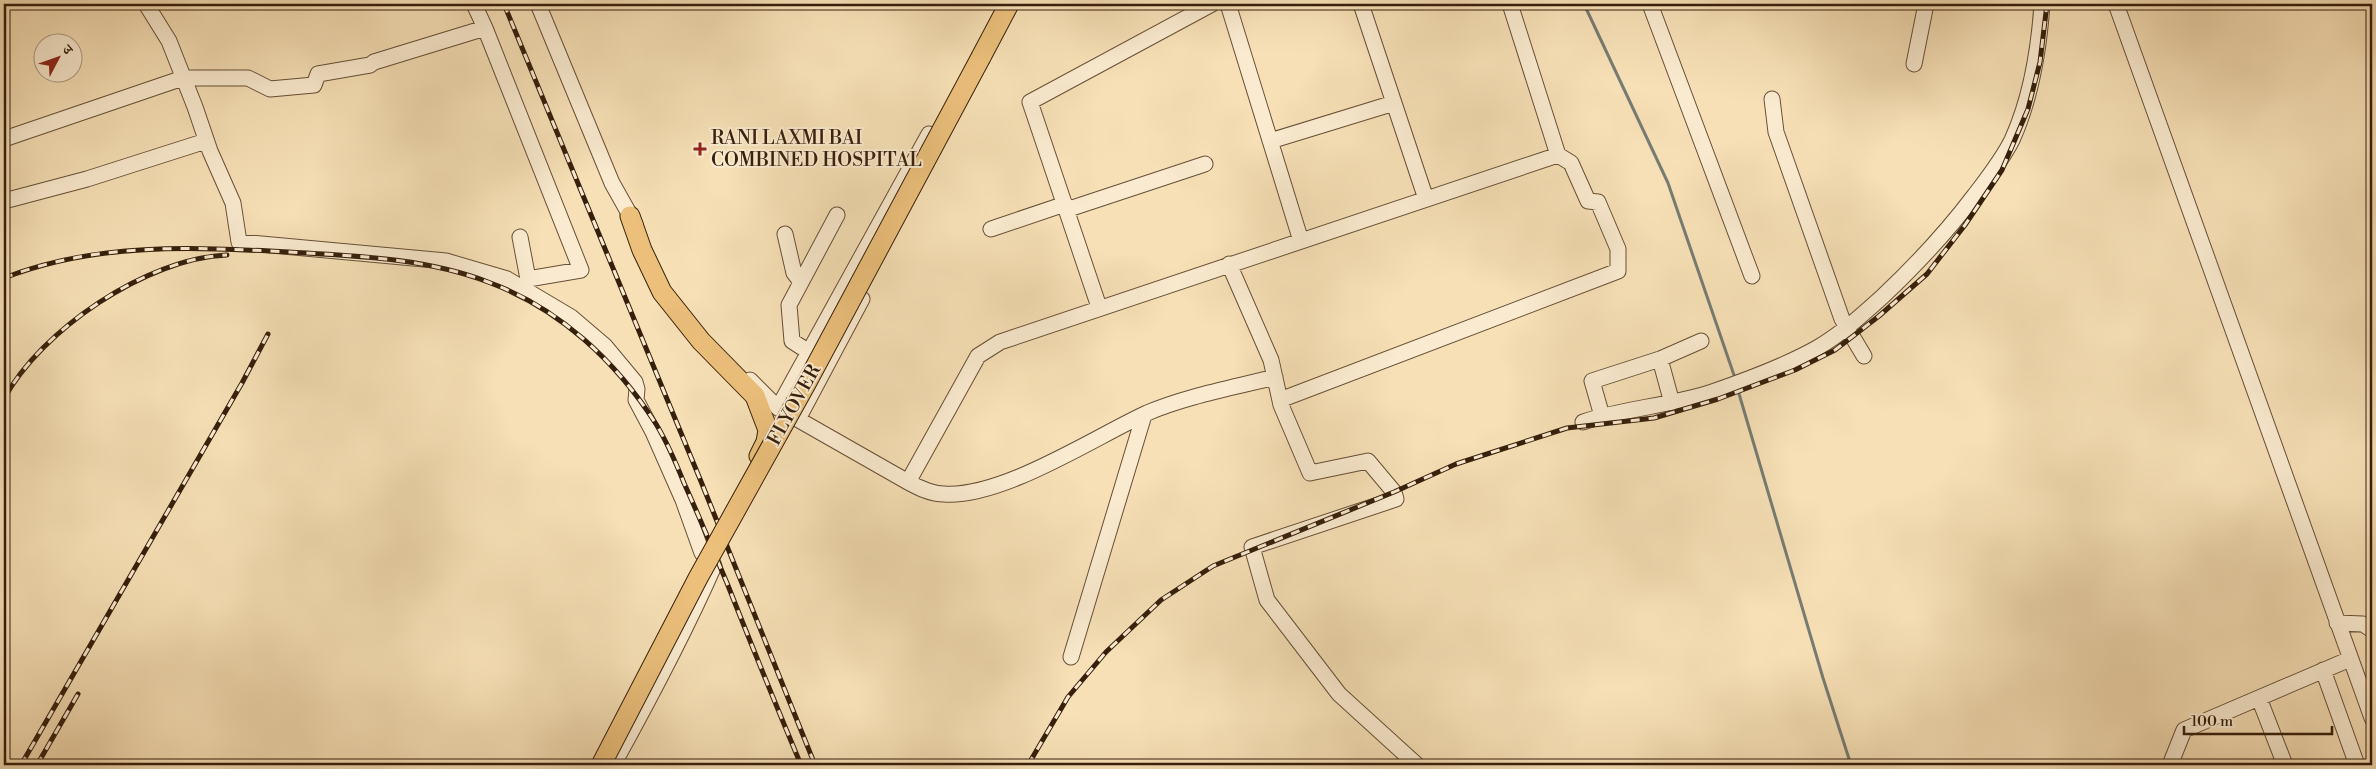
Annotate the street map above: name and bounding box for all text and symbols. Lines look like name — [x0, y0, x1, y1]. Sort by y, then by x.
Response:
north arrow — [32, 32, 82, 82]
text: उ — [57, 41, 77, 59]
place label: RANI LAXMI BAI COMBINED HOSPITAL — [711, 126, 922, 172]
marker: RANI LAXMI BAI COMBINED HOSPITAL — [693, 142, 707, 156]
street label: FLYOVER — [762, 360, 826, 450]
scale bar — [2184, 704, 2331, 736]
text: 100 m — [2191, 712, 2233, 731]

